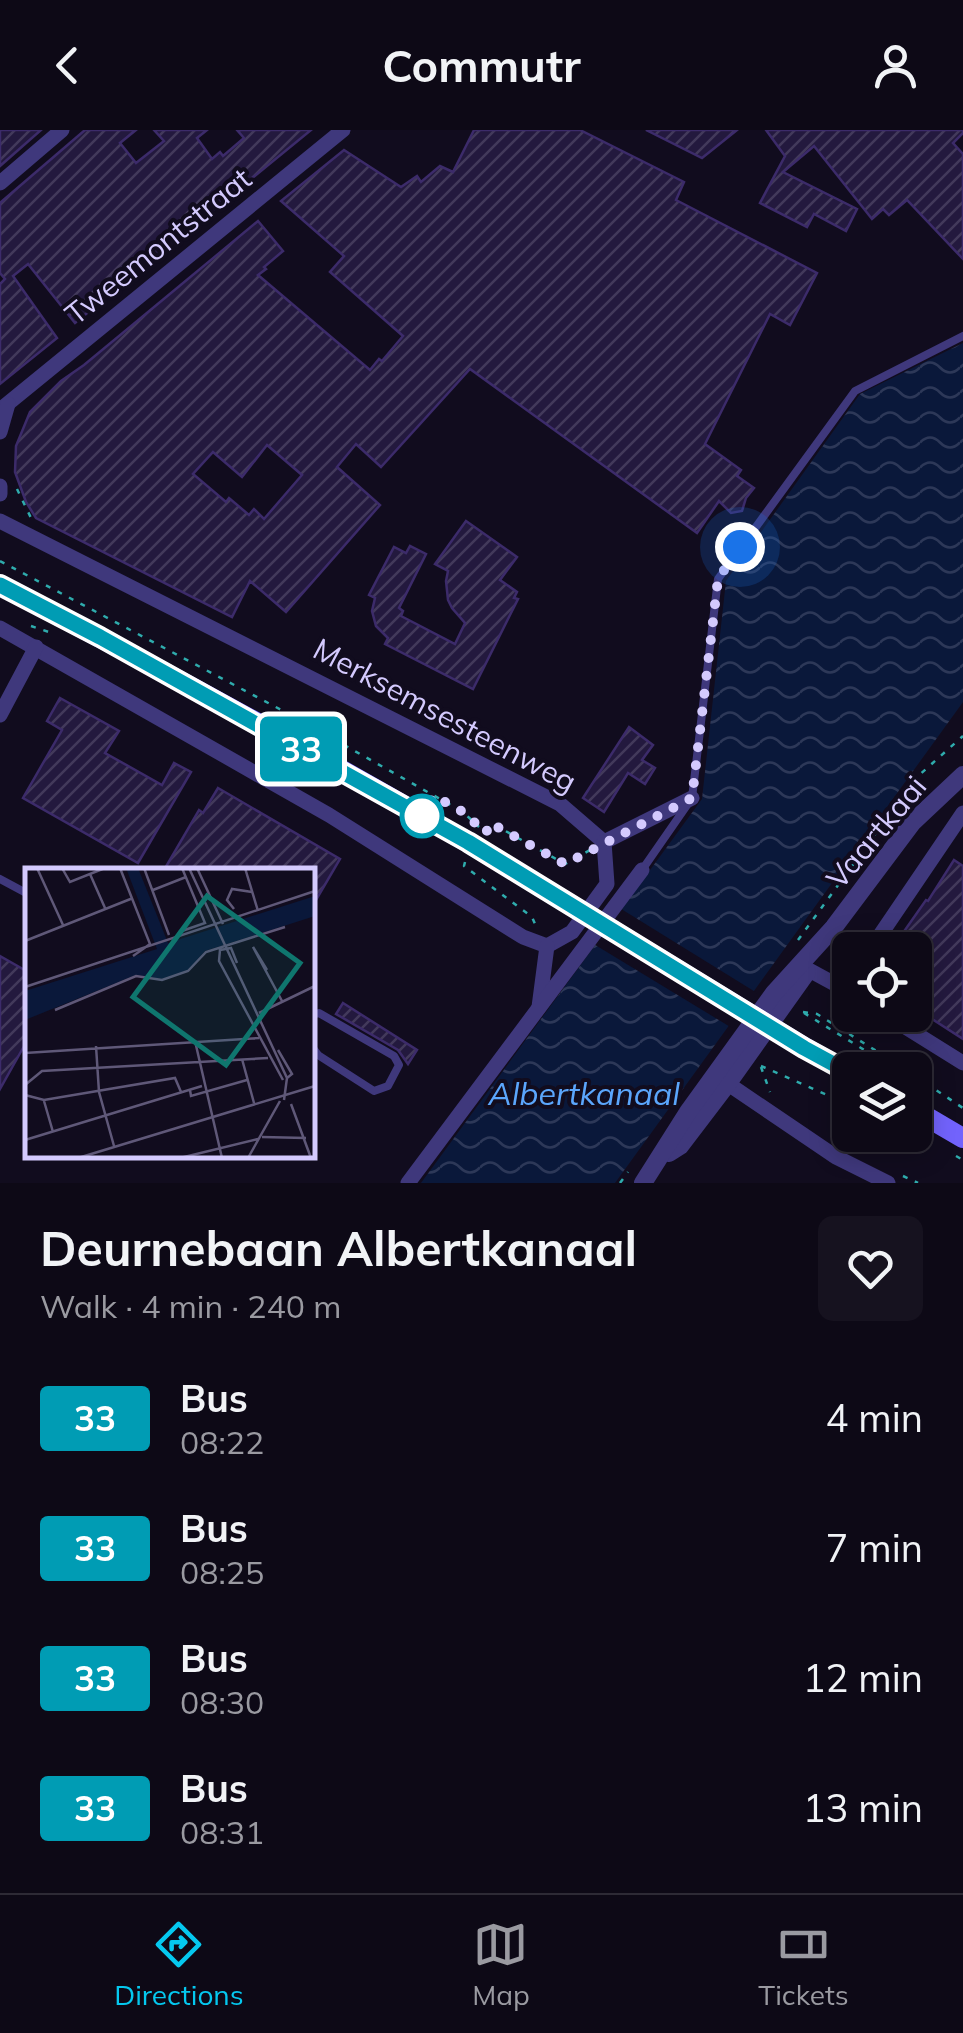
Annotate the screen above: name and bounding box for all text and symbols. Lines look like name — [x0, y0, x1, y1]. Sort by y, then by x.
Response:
text: Commutr — [382, 37, 581, 93]
icon: back — [40, 38, 95, 93]
icon: person — [868, 38, 923, 93]
street label: Tweemontstraat — [57, 159, 259, 333]
your location — [715, 522, 765, 572]
street label: Merksemsesteenweg — [307, 630, 583, 800]
line badge: 33 — [256, 716, 346, 782]
text: 33 — [280, 727, 322, 771]
street label: Vaartkaai — [818, 768, 934, 896]
unlabelled marker — [401, 795, 443, 837]
inset map — [25, 868, 315, 1158]
map controls — [832, 932, 932, 1152]
button: locate — [832, 932, 932, 1032]
button: layers — [832, 1052, 932, 1152]
water label: Albertkanaal — [487, 1073, 680, 1113]
button: heart — [818, 1216, 923, 1321]
text: Deurnebaan Albertkanaal — [40, 1218, 637, 1278]
text: Walk · 4 min · 240 m — [40, 1286, 341, 1326]
text: Bus — [180, 1374, 248, 1422]
text: 4 min — [826, 1394, 923, 1442]
text: 33 — [74, 1396, 116, 1440]
text: 08:22 — [180, 1422, 264, 1462]
text: Bus — [180, 1504, 248, 1552]
text: 7 min — [826, 1524, 923, 1572]
text: 33 — [74, 1526, 116, 1570]
text: 08:25 — [180, 1552, 264, 1592]
text: Bus — [180, 1634, 248, 1682]
text: 12 min — [803, 1654, 923, 1702]
text: 33 — [74, 1656, 116, 1700]
text: 08:30 — [180, 1682, 264, 1722]
text: Bus — [180, 1764, 248, 1812]
text: 13 min — [803, 1784, 923, 1832]
text: 33 — [74, 1786, 116, 1830]
text: 08:31 — [180, 1812, 264, 1852]
tab: Directions — [114, 1917, 244, 2012]
tab: Map — [472, 1917, 530, 2012]
tab: Tickets — [758, 1917, 849, 2012]

